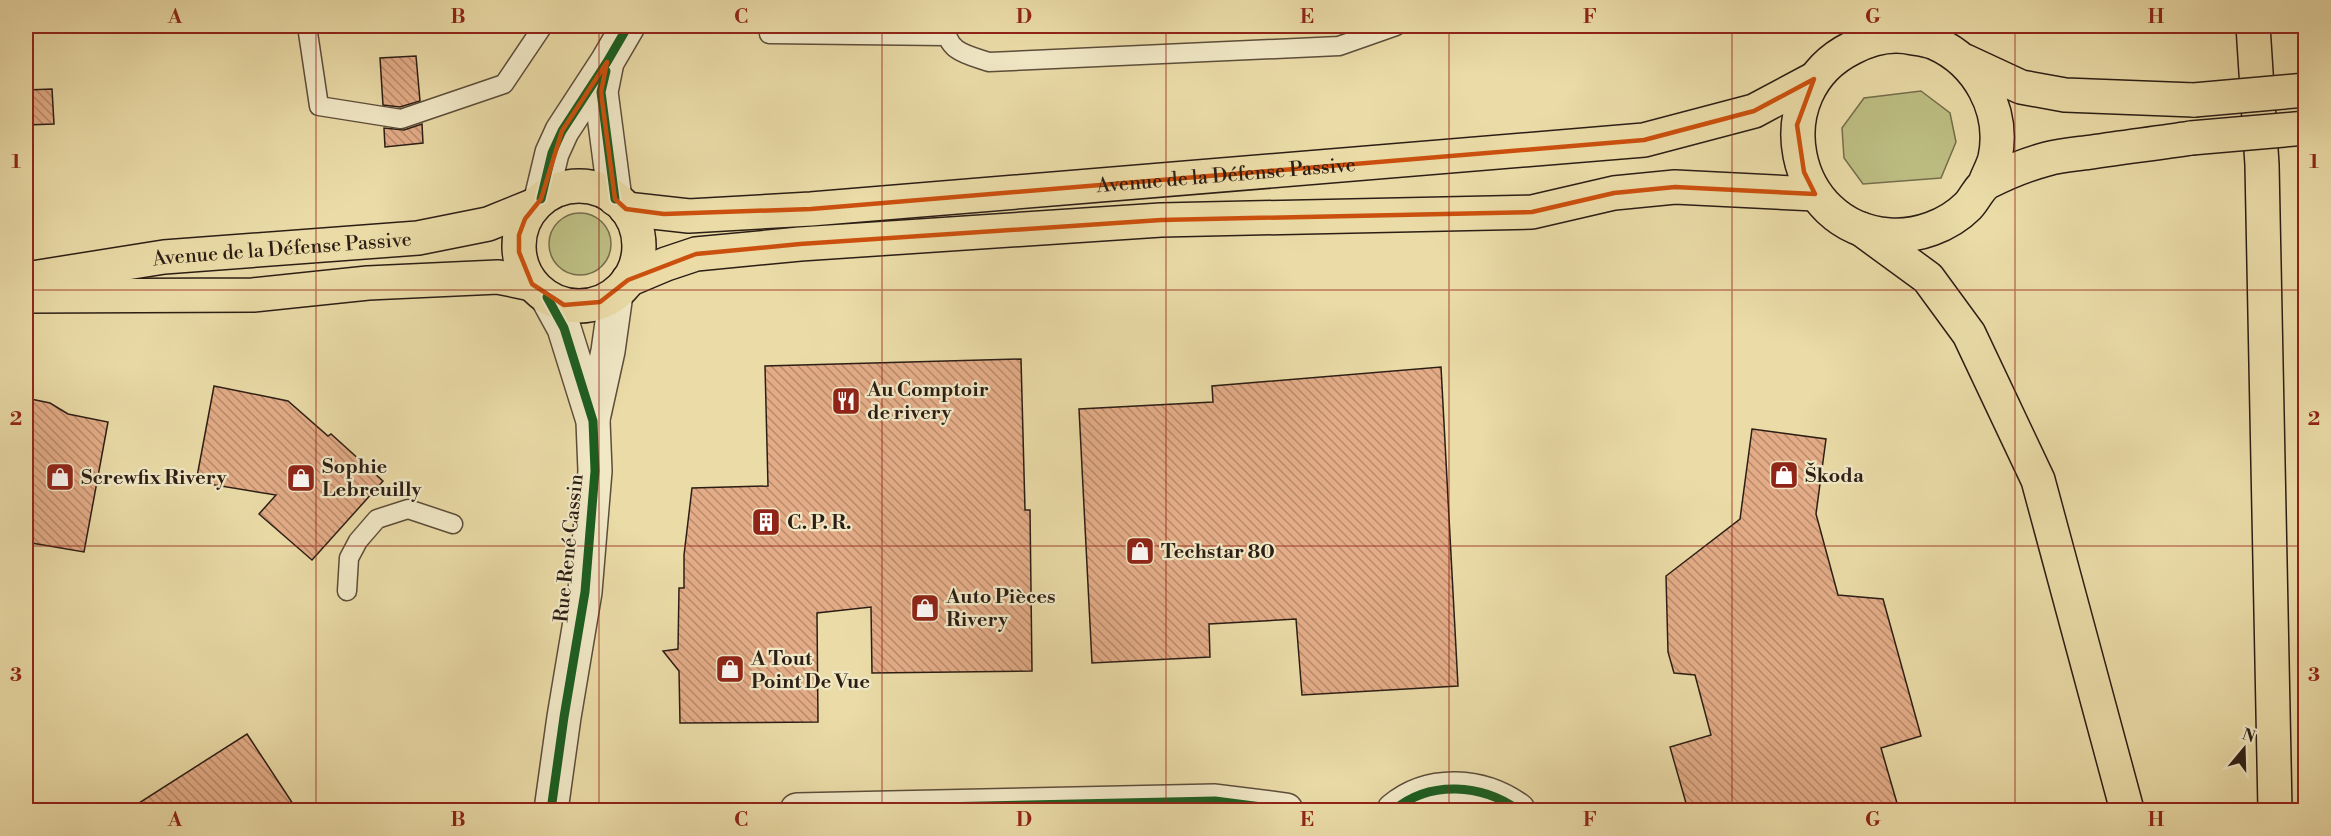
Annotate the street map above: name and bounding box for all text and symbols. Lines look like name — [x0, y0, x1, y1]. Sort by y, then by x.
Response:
text: A — [167, 5, 183, 30]
text: B — [450, 5, 466, 30]
text: C — [734, 5, 748, 30]
text: D — [1016, 5, 1032, 30]
text: E — [1300, 5, 1314, 30]
text: F — [1583, 5, 1597, 30]
text: G — [1865, 5, 1881, 30]
text: H — [2148, 5, 2165, 30]
text: 1 — [11, 150, 21, 175]
text: 1 — [2309, 150, 2319, 175]
street label: Avenue de la Défense Passive — [1095, 153, 1357, 199]
street label: Avenue de la Défense Passive — [150, 228, 413, 273]
place label: Au Comptoir de rivery — [866, 378, 989, 426]
restaurant icon: Au Comptoir de rivery — [830, 385, 862, 417]
text: 2 — [10, 407, 22, 432]
text: 2 — [2308, 407, 2320, 432]
place label: Sophie Lebreuilly — [322, 455, 422, 503]
shop icon: Škoda — [1768, 459, 1800, 491]
shop icon: Screwfix Rivery — [44, 461, 76, 493]
shop icon: Sophie Lebreuilly — [285, 462, 317, 494]
place label: Škoda — [1805, 462, 1864, 489]
place label: Screwfix Rivery — [81, 466, 228, 491]
street label: Rue René Cassin — [549, 473, 590, 624]
building icon: C. P. R. — [750, 506, 782, 538]
place label: C. P. R. — [787, 511, 851, 536]
shop icon: Techstar 80 — [1124, 535, 1156, 567]
place label: Techstar 80 — [1161, 540, 1275, 565]
place label: Auto Pièces Rivery — [945, 585, 1056, 633]
shop icon: Auto Pièces Rivery — [909, 592, 941, 624]
place label: A Tout Point De Vue — [750, 647, 870, 695]
shop icon: A Tout Point De Vue — [714, 653, 746, 685]
text: 3 — [10, 663, 22, 688]
text: 3 — [2308, 663, 2320, 688]
north arrow — [2214, 719, 2274, 779]
text: N — [2239, 724, 2258, 747]
text: A — [167, 808, 183, 833]
text: B — [450, 808, 466, 833]
text: C — [734, 808, 748, 833]
text: D — [1016, 808, 1032, 833]
text: E — [1300, 808, 1314, 833]
text: F — [1583, 808, 1597, 833]
text: G — [1865, 808, 1881, 833]
text: H — [2148, 808, 2165, 833]

